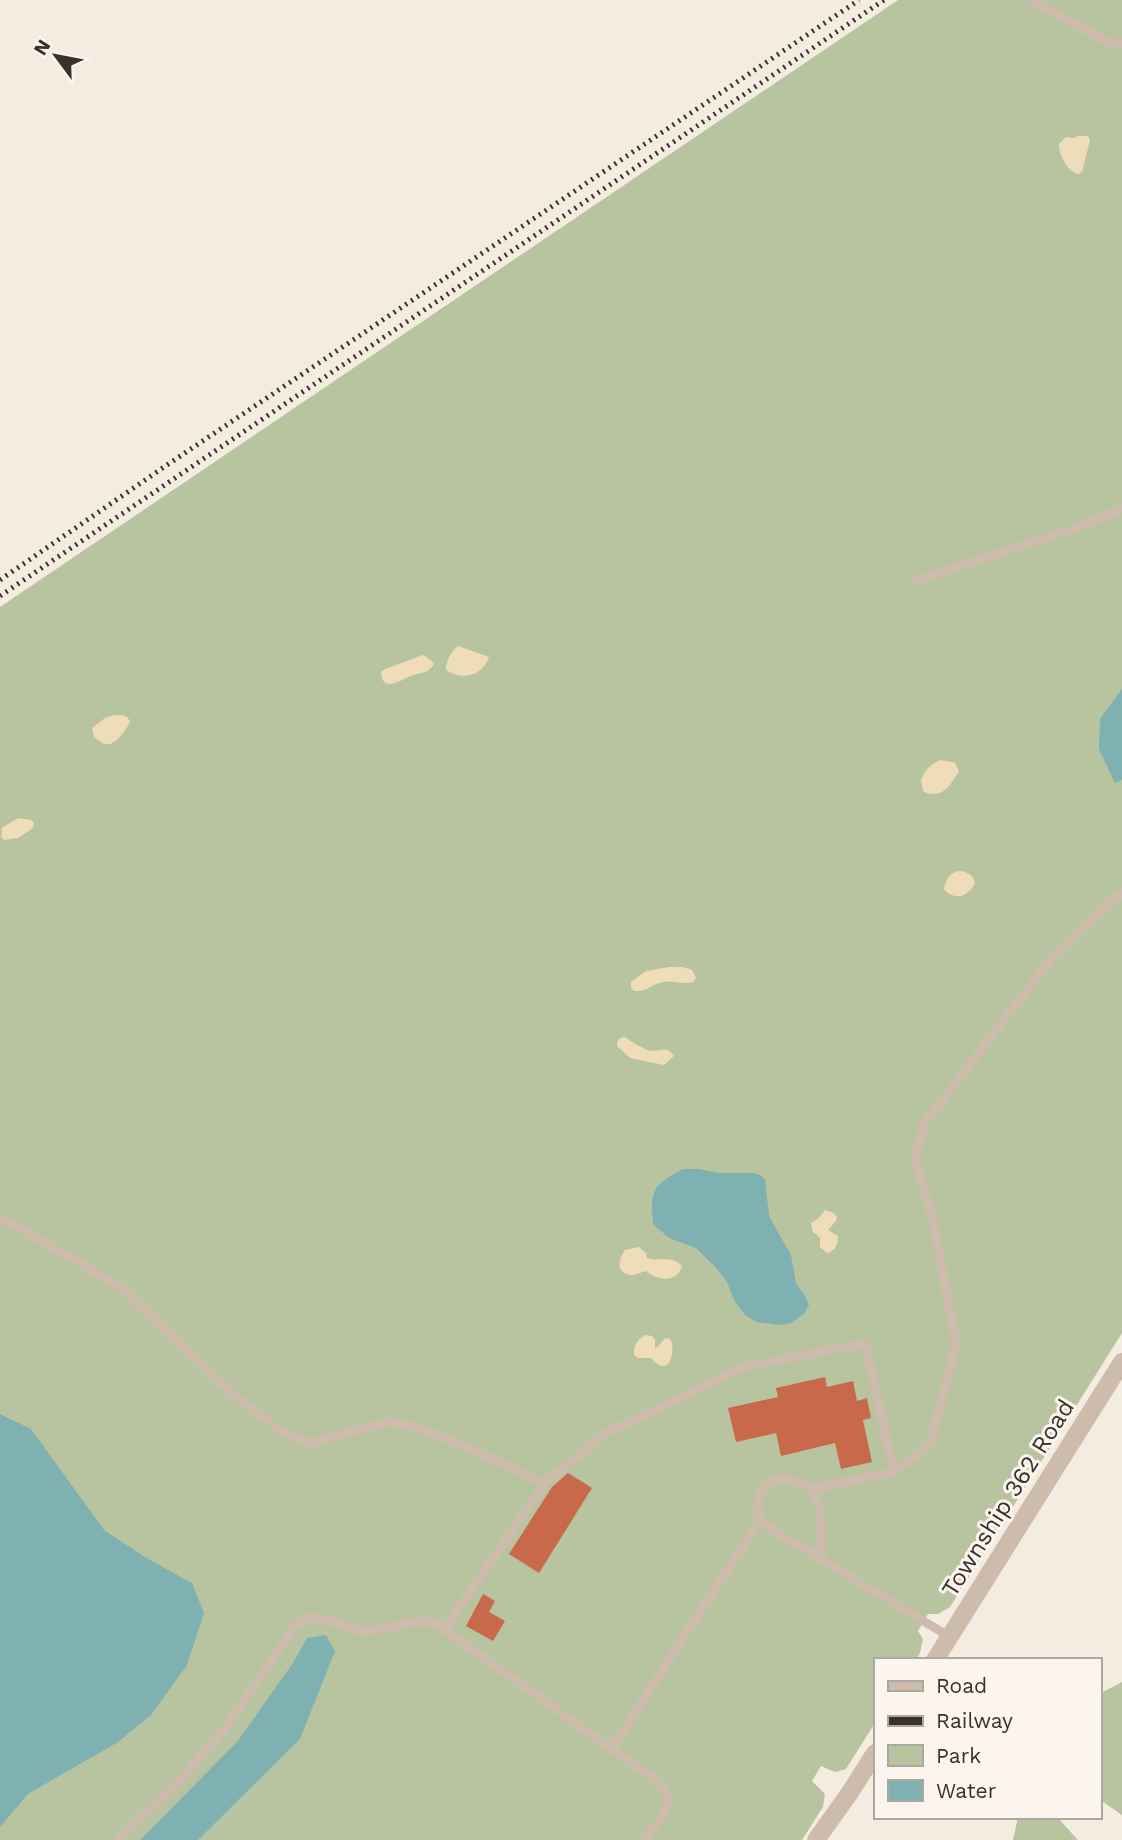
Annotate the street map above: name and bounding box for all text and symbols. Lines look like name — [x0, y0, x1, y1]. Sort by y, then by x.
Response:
north arrow — [21, 21, 91, 91]
text: N — [29, 35, 55, 59]
street label: Township 362 Road — [936, 1394, 1080, 1602]
legend — [874, 1658, 1101, 1819]
text: Road — [936, 1673, 987, 1698]
text: Railway — [936, 1708, 1013, 1733]
text: Park — [936, 1743, 981, 1768]
text: Water — [936, 1778, 997, 1803]

